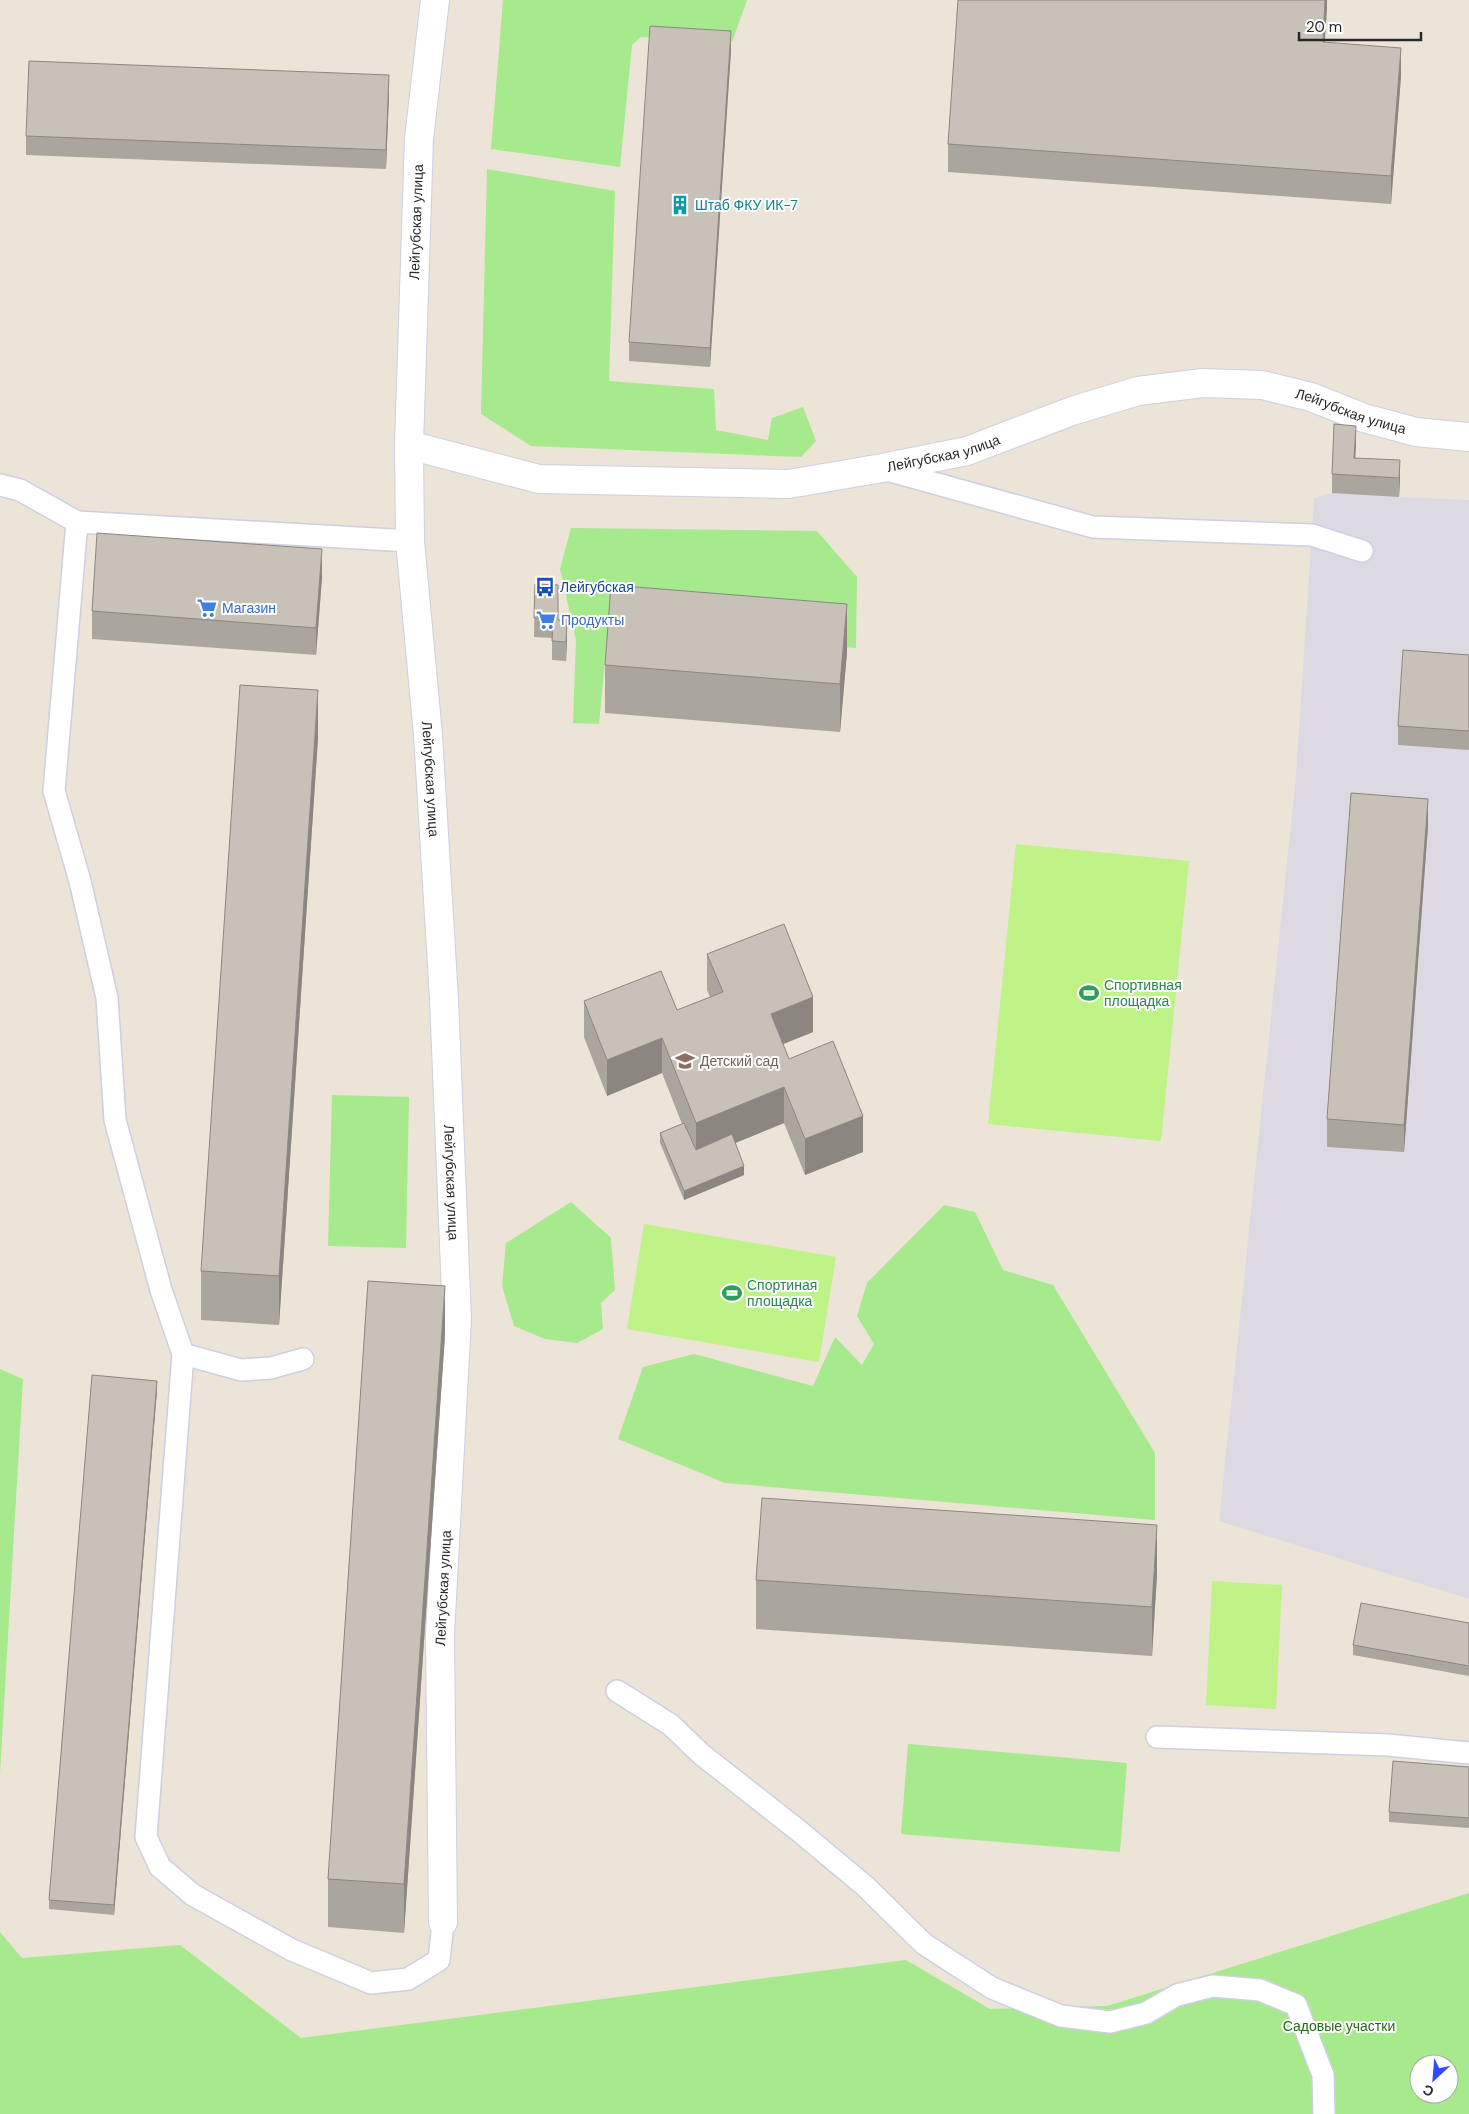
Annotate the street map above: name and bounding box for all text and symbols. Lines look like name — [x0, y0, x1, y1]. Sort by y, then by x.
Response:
scale bar — [1299, 10, 1422, 42]
text: 20 m — [1306, 17, 1342, 37]
street label: Лейгубская улица — [405, 164, 427, 280]
building icon: Штаб ФКУ ИК-7 — [669, 194, 691, 216]
place label: Штаб ФКУ ИК-7 — [695, 196, 798, 214]
street label: Лейгубская улица — [1294, 384, 1408, 438]
street label: Лейгубская улица — [885, 430, 1003, 476]
bus stop icon: Лейгубская — [534, 576, 556, 598]
place label: Лейгубская — [560, 578, 634, 596]
supermarket icon: Магазин — [196, 597, 218, 619]
place label: Магазин — [222, 599, 276, 617]
supermarket icon: Продукты — [535, 609, 557, 631]
place label: Продукты — [561, 611, 624, 629]
street label: Лейгубская улица — [418, 720, 443, 838]
place label: Спортивная площадка — [1104, 976, 1182, 1010]
sports icon: Спортивная площадка — [1078, 982, 1100, 1004]
school or university icon: Детский сад — [674, 1050, 696, 1072]
place label: Детский сад — [700, 1052, 779, 1070]
street label: Лейгубская улица — [440, 1124, 463, 1241]
place label: Спортиная площадка — [747, 1276, 817, 1310]
sports icon: Спортиная площадка — [721, 1282, 743, 1304]
street label: Лейгубская улица — [431, 1529, 455, 1646]
park label: Садовые участки — [1283, 2017, 1395, 2035]
north arrow — [1409, 2054, 1459, 2104]
text: С — [1420, 2080, 1437, 2101]

